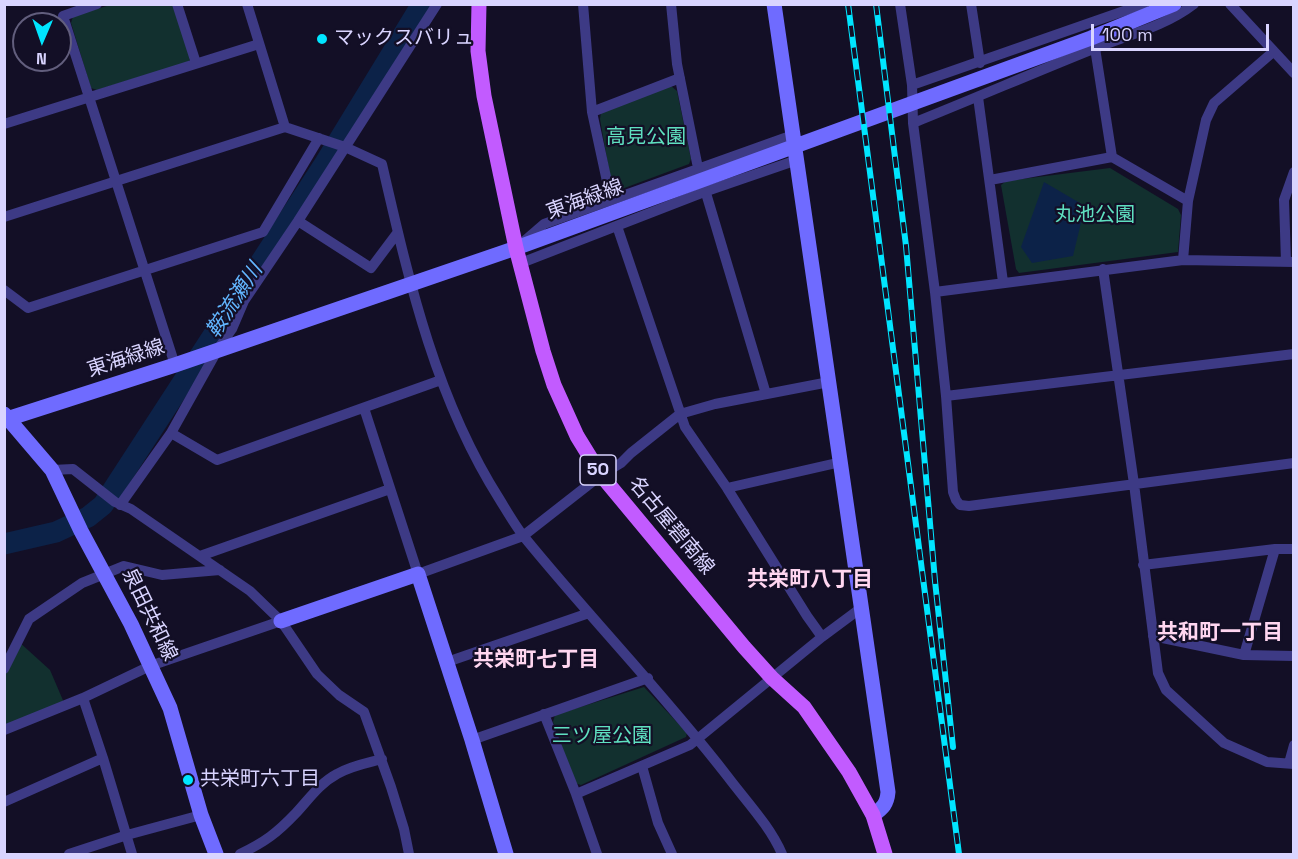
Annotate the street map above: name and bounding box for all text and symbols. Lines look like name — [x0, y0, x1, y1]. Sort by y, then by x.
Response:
north arrow — [12, 12, 72, 72]
scale bar — [1094, 12, 1272, 50]
text: 100 m — [1102, 23, 1153, 46]
place label: マックスバリュ — [334, 27, 474, 51]
marker: マックスバリュ — [315, 32, 329, 46]
text: N — [36, 48, 47, 69]
park label: 高見公園 — [606, 126, 686, 150]
street label: 東海緑線 — [543, 175, 627, 225]
park label: 丸池公園 — [1055, 204, 1135, 228]
water label: 鞍流瀬川 — [202, 259, 268, 343]
street label: 東海緑線 — [84, 335, 168, 383]
road number: 50 — [580, 455, 616, 485]
street label: 名古屋碧南線 — [623, 472, 719, 580]
street label: 泉田共和線 — [116, 565, 182, 665]
district label: 共栄町八丁目 — [747, 567, 873, 593]
district label: 共和町一丁目 — [1157, 620, 1283, 646]
district label: 共栄町七丁目 — [473, 647, 599, 673]
park label: 三ツ屋公園 — [552, 725, 652, 749]
place label: 共栄町六丁目 — [200, 768, 320, 792]
marker: 共栄町六丁目 — [181, 773, 195, 787]

